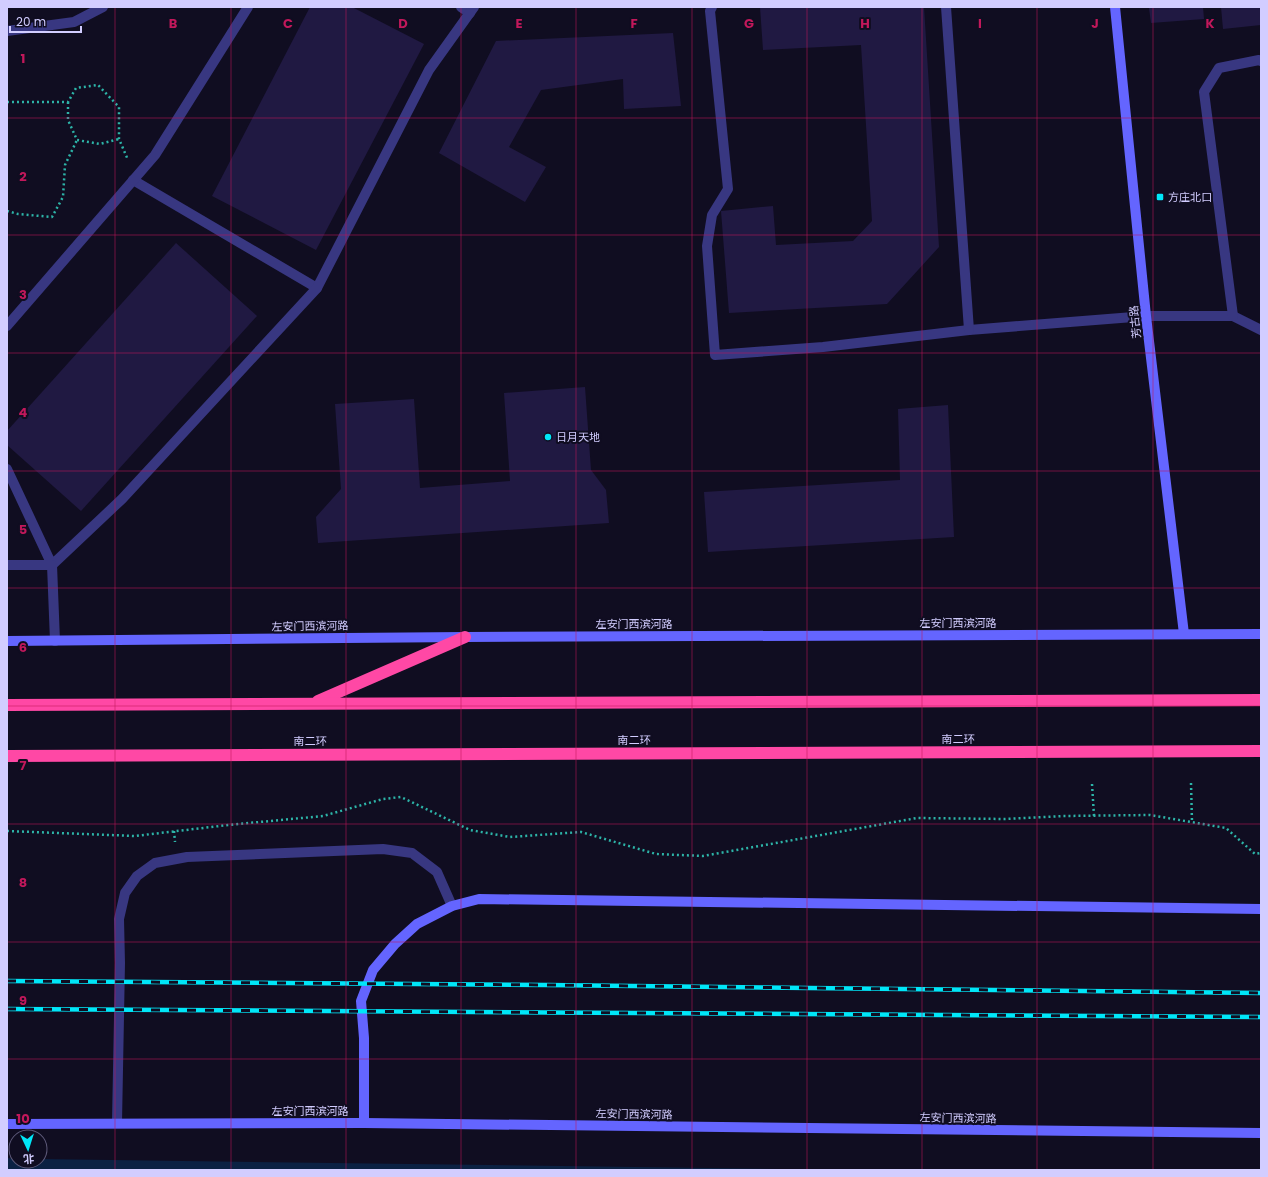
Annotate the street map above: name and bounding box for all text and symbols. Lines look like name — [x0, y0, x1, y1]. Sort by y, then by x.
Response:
scale bar — [10, 8, 81, 34]
text: 20 m — [16, 13, 46, 30]
text: B — [169, 14, 178, 33]
text: C — [283, 14, 293, 33]
text: D — [398, 14, 408, 33]
text: E — [515, 14, 523, 33]
text: F — [630, 14, 638, 33]
text: G — [744, 14, 754, 33]
text: H — [860, 14, 870, 33]
text: I — [978, 14, 982, 33]
text: J — [1091, 14, 1099, 33]
text: K — [1205, 14, 1215, 33]
text: 1 — [21, 49, 25, 68]
text: 2 — [19, 167, 27, 186]
place label: 方庄北口 — [1168, 189, 1212, 205]
marker: 方庄北口 — [1155, 192, 1165, 202]
text: 3 — [19, 285, 27, 304]
street label: 芳古路 — [1125, 305, 1145, 339]
text: 4 — [19, 403, 28, 422]
place label: 日月天地 — [556, 429, 600, 445]
marker: 日月天地 — [543, 432, 553, 442]
text: 5 — [19, 520, 27, 539]
street label: 左安门西滨河路 — [920, 615, 997, 631]
street label: 左安门西滨河路 — [596, 616, 673, 632]
street label: 左安门西滨河路 — [271, 617, 349, 635]
text: 6 — [19, 638, 27, 657]
street label: 南二环 — [942, 731, 975, 747]
street label: 南二环 — [618, 732, 651, 748]
street label: 南二环 — [294, 733, 327, 749]
text: 7 — [20, 756, 27, 775]
text: 8 — [19, 873, 27, 892]
text: 9 — [19, 991, 27, 1010]
street label: 左安门西滨河路 — [272, 1103, 349, 1119]
street label: 左安门西滨河路 — [595, 1105, 673, 1123]
text: 10 — [16, 1109, 30, 1128]
street label: 左安门西滨河路 — [919, 1109, 997, 1127]
north arrow — [8, 1129, 48, 1169]
text: 北 — [23, 1151, 35, 1167]

